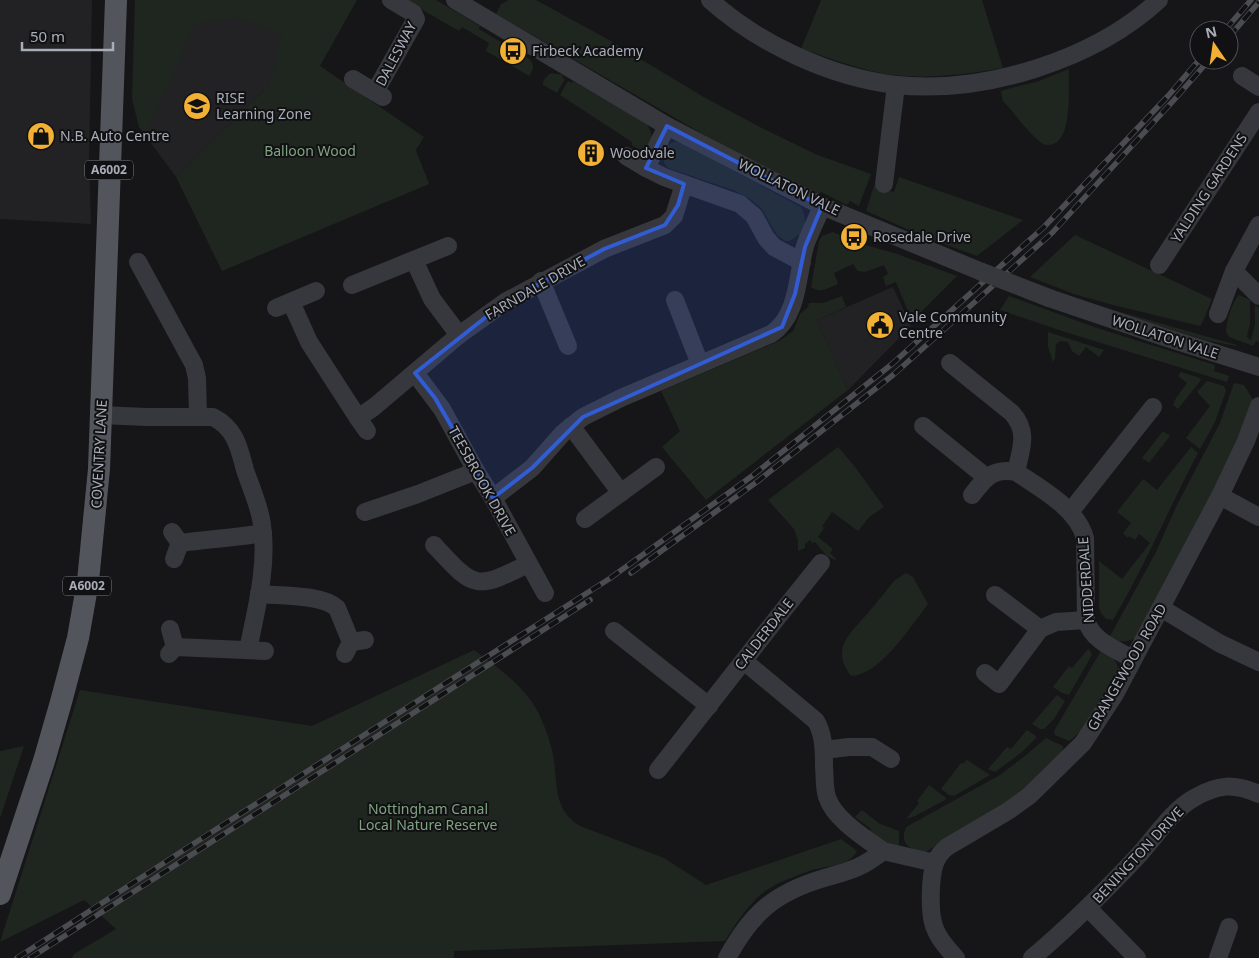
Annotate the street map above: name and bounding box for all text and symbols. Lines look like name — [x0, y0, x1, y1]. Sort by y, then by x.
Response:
street label: DALESWAY — [371, 18, 420, 89]
scale bar — [22, 20, 114, 52]
north arrow — [1189, 20, 1239, 70]
text: N — [1203, 21, 1219, 42]
text: 50 m — [30, 26, 65, 46]
bus stop icon: Firbeck Academy — [498, 36, 528, 66]
place label: Firbeck Academy — [532, 41, 644, 60]
place label: RISE Learning Zone — [216, 88, 311, 123]
school or university icon: RISE Learning Zone — [182, 91, 212, 121]
shop icon: N.B. Auto Centre — [26, 121, 56, 151]
place label: N.B. Auto Centre — [60, 126, 169, 145]
street label: YALDING GARDENS — [1166, 129, 1251, 246]
building icon: Woodvale — [576, 138, 606, 168]
park label: Balloon Wood — [264, 141, 356, 160]
place label: Woodvale — [610, 143, 675, 162]
street label: WOLLATON VALE — [735, 154, 843, 219]
road number: A6002 — [85, 160, 133, 180]
bus stop icon: Rosedale Drive — [839, 222, 869, 252]
place label: Rosedale Drive — [873, 227, 971, 246]
street label: FARNDALE DRIVE — [481, 251, 588, 324]
place label: Vale Community Centre — [899, 307, 1008, 342]
public building icon: Vale Community Centre — [865, 310, 895, 340]
street label: WOLLATON VALE — [1109, 310, 1221, 363]
street label: COVENTRY LANE — [86, 399, 111, 509]
street label: TEESBROOK DRIVE — [444, 422, 521, 539]
street label: NIDDERDALE — [1073, 536, 1098, 624]
road number: A6002 — [63, 576, 111, 596]
street label: CALDERDALE — [730, 594, 798, 673]
street label: GRANGEWOOD ROAD — [1082, 600, 1171, 734]
park label: Nottingham Canal Local Nature Reserve — [359, 799, 498, 834]
street label: BENINGTON DRIVE — [1088, 802, 1187, 907]

